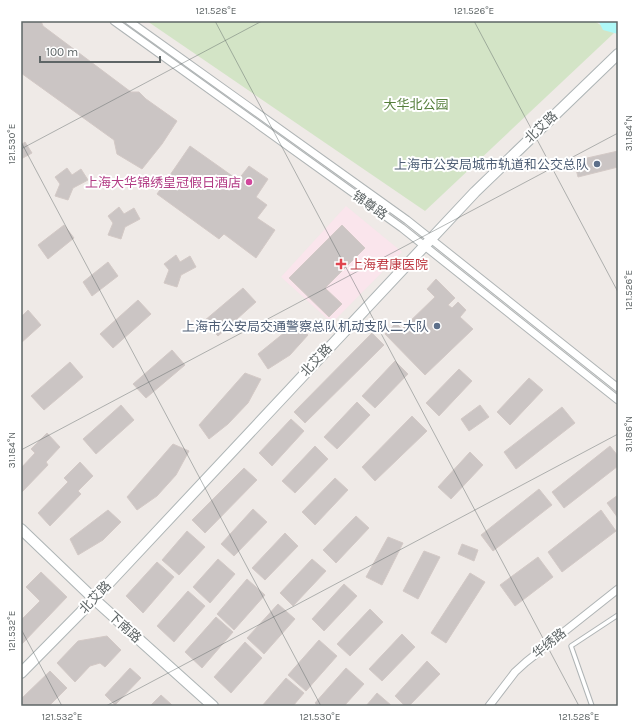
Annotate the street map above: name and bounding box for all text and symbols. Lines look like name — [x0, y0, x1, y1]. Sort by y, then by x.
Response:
text: 121.528°E — [196, 5, 236, 17]
text: 121.526°E — [454, 5, 494, 17]
scale bar — [40, 38, 160, 64]
text: 100 m — [46, 45, 78, 59]
park label: 大华北公园 — [383, 97, 449, 112]
street label: 北艾路 — [522, 108, 560, 146]
text: 31.184°N — [623, 115, 635, 151]
text: 121.530°E — [6, 124, 18, 164]
place label: 上海市公安局城市轨道和公交总队 — [394, 157, 589, 172]
marker: 上海市公安局城市轨道和公交总队 — [592, 159, 602, 169]
place label: 上海大华锦绣皇冠假日酒店 — [85, 175, 241, 190]
marker: 上海大华锦绣皇冠假日酒店 — [244, 177, 254, 187]
street label: 锦尊路 — [350, 188, 390, 222]
place label: 上海君康医院 — [350, 257, 428, 272]
marker: 上海君康医院 — [335, 258, 347, 270]
text: 121.526°E — [623, 270, 635, 310]
place label: 上海市公安局交通警察总队机动支队二大队 — [182, 319, 429, 334]
marker: 上海市公安局交通警察总队机动支队二大队 — [432, 321, 442, 331]
street label: 北艾路 — [297, 341, 335, 379]
text: 31.186°N — [623, 416, 635, 452]
text: 31.184°N — [6, 432, 18, 468]
street label: 北艾路 — [76, 578, 114, 616]
street label: 下南路 — [105, 608, 145, 646]
text: 121.532°E — [6, 611, 18, 651]
street label: 华绣路 — [529, 625, 569, 661]
text: 121.532°E — [42, 711, 82, 723]
text: 121.530°E — [300, 711, 340, 723]
text: 121.528°E — [559, 711, 599, 723]

